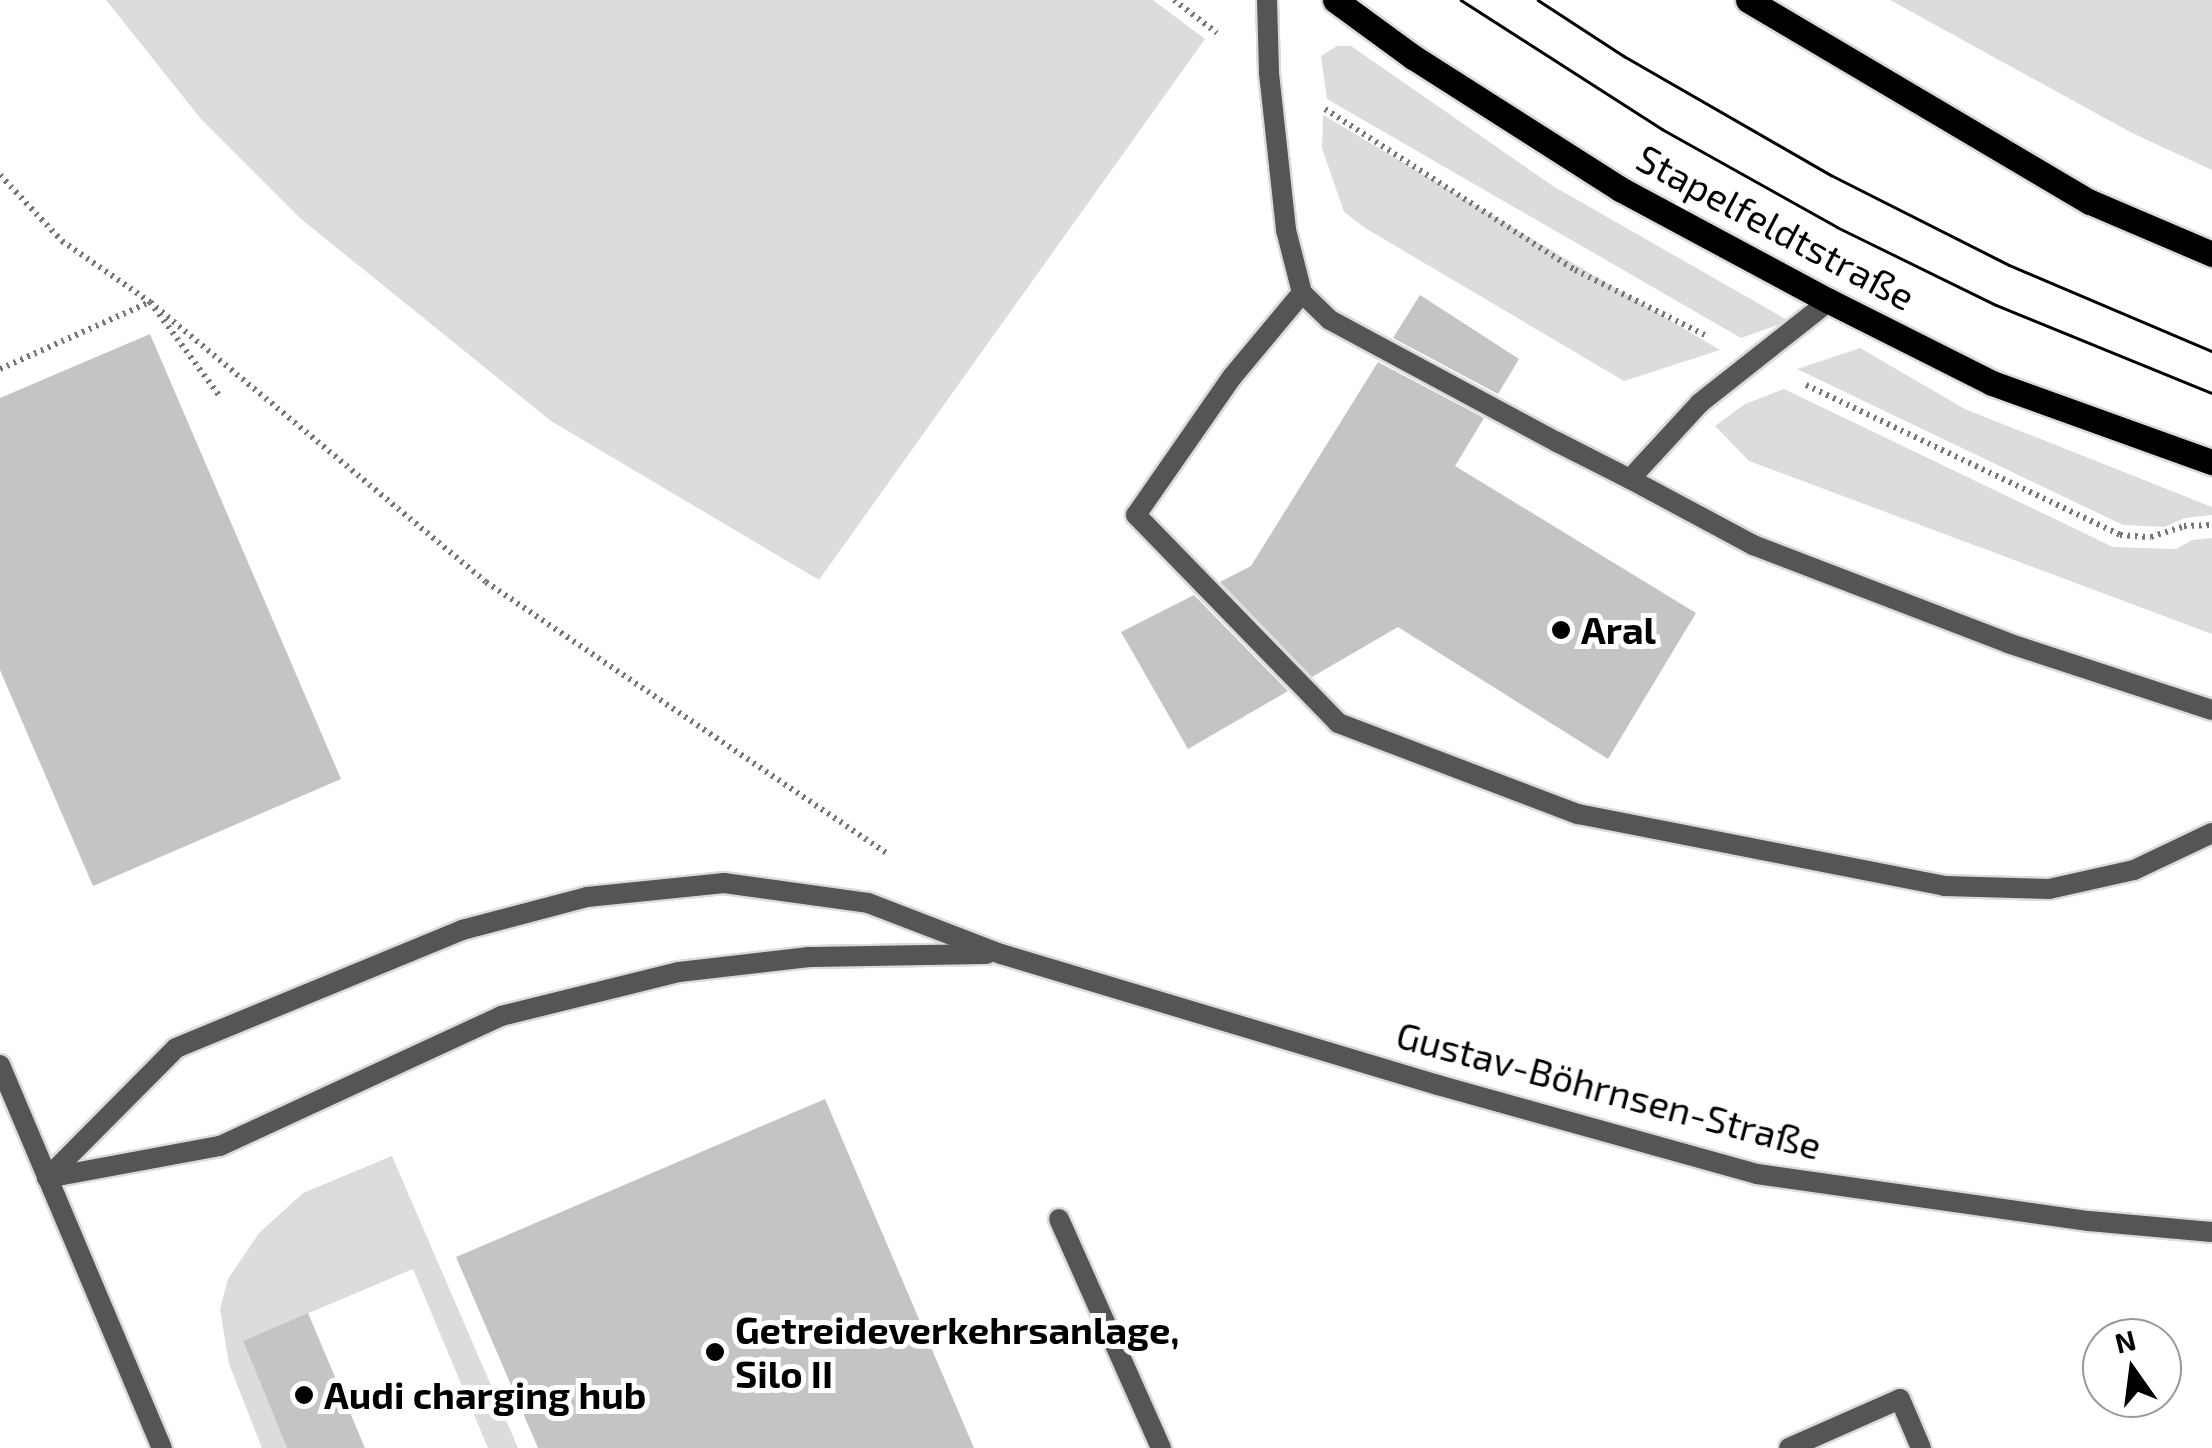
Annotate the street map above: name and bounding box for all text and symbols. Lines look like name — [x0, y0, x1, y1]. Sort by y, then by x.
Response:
street label: Stapelfeldtstraße — [1629, 135, 1923, 319]
place label: Aral — [1581, 607, 1656, 653]
marker: Aral — [1550, 619, 1572, 641]
street label: Gustav-Böhrnsen-Straße — [1392, 1011, 1826, 1169]
place label: Getreideverkehrsanlage, Silo II — [735, 1307, 1180, 1396]
north arrow — [2082, 1318, 2182, 1418]
text: N — [2111, 1322, 2139, 1360]
marker: Getreideverkehrsanlage, Silo II — [704, 1341, 726, 1363]
place label: Audi charging hub — [324, 1372, 646, 1418]
marker: Audi charging hub — [293, 1384, 315, 1406]

